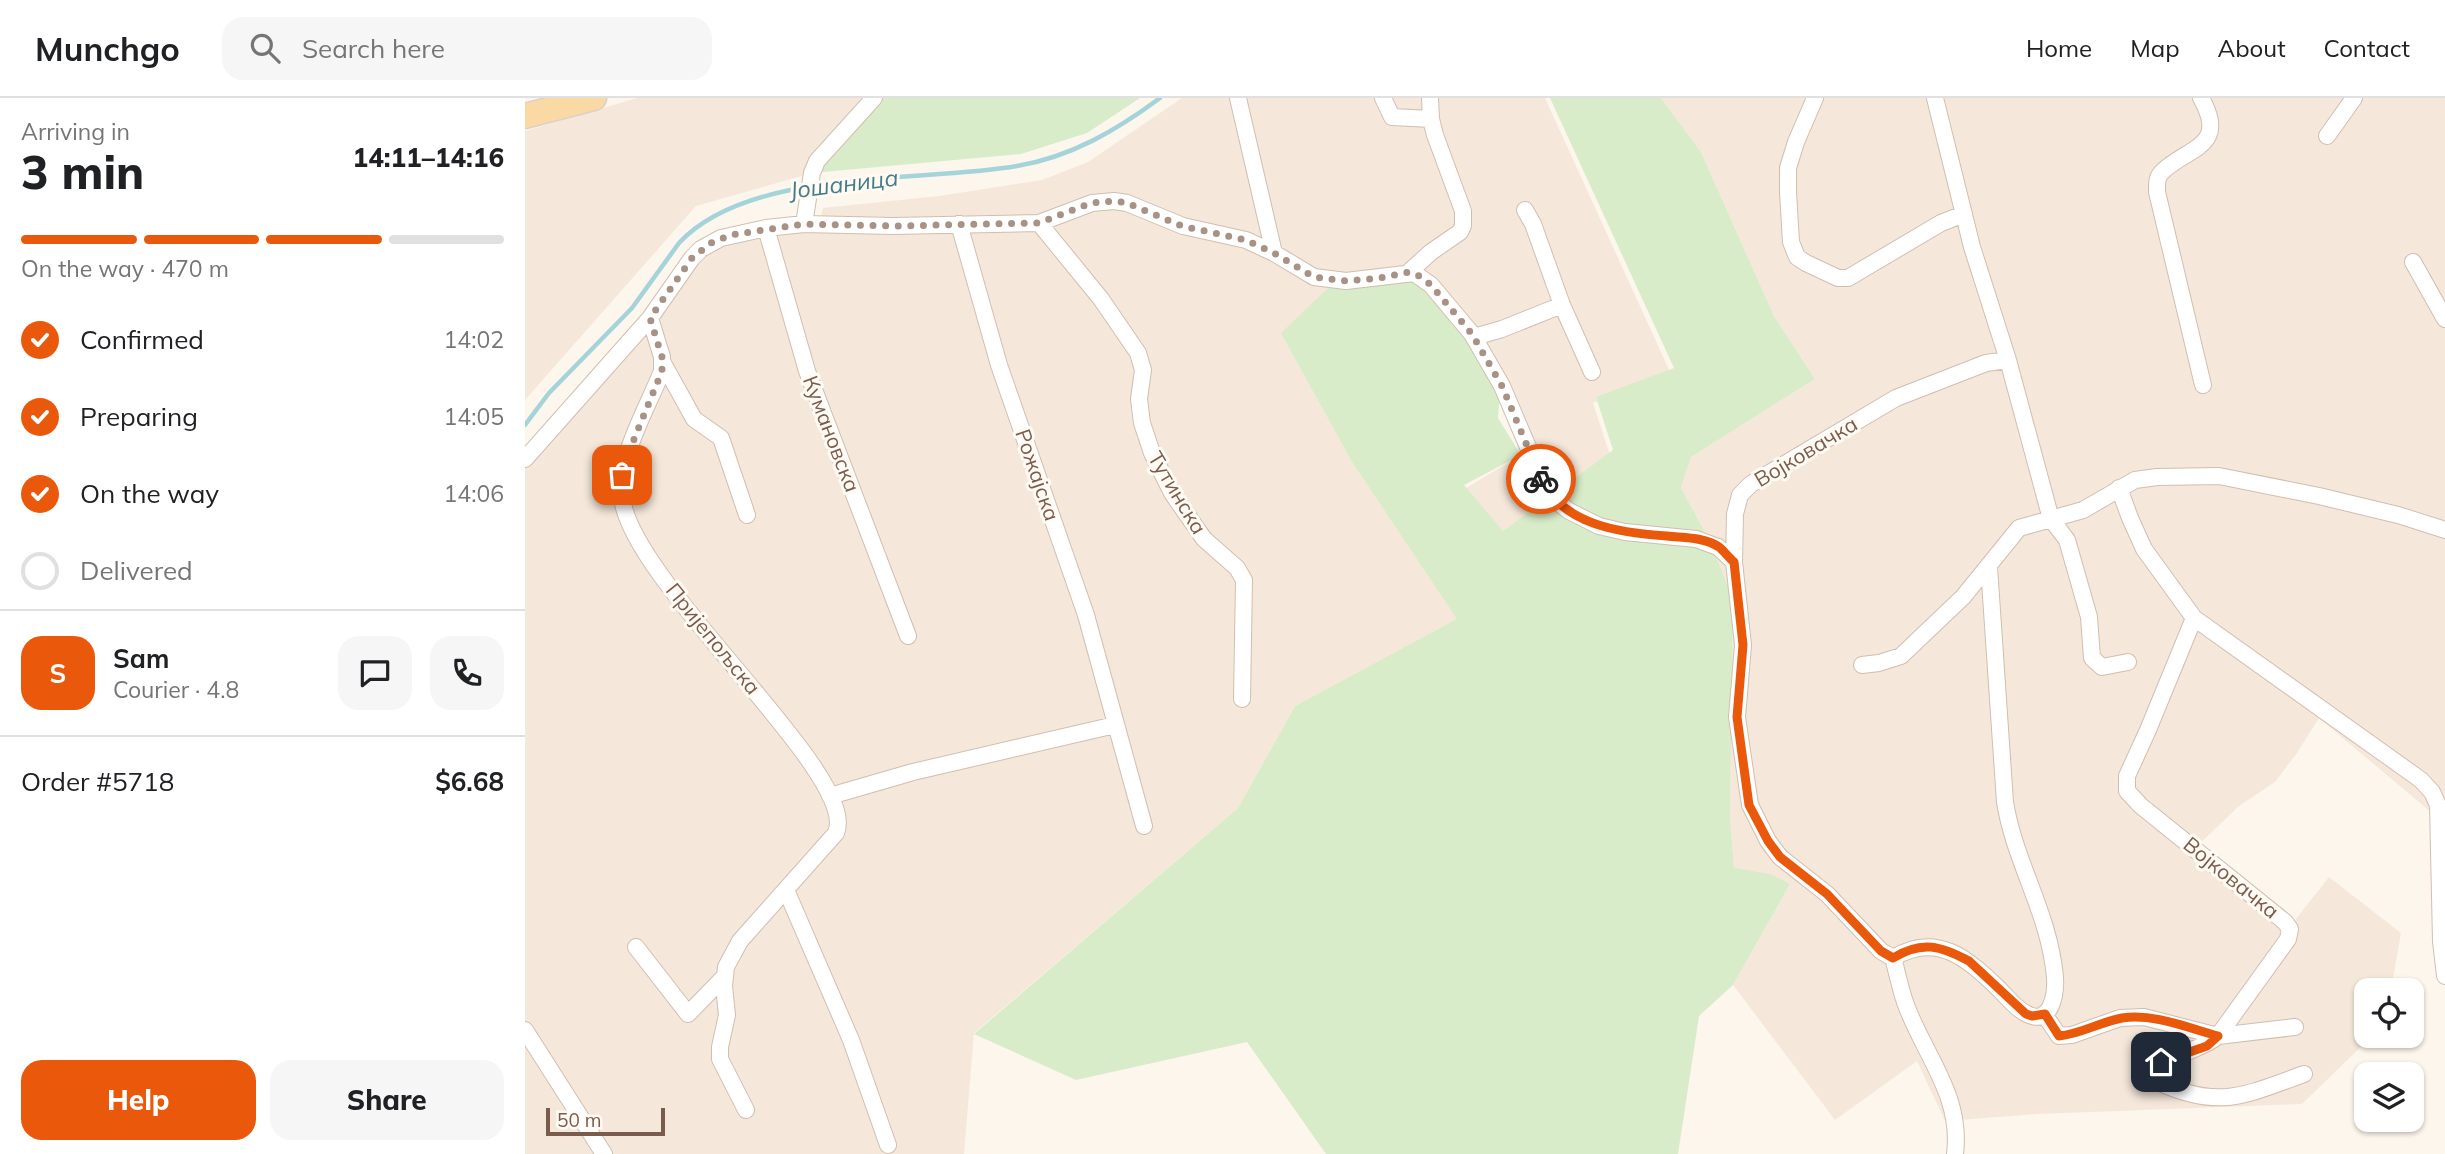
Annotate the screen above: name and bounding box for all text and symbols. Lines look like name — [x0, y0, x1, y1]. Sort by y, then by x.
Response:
search box — [222, 17, 712, 80]
text: Munchgo — [35, 28, 180, 69]
icon: search — [246, 29, 284, 67]
text: Search here — [302, 32, 445, 65]
text: Home — [2026, 33, 2092, 63]
text: Map — [2130, 33, 2180, 63]
text: About — [2218, 33, 2286, 63]
text: Contact — [2324, 33, 2410, 63]
text: Arriving in — [21, 117, 130, 146]
text: 14:11–14:16 — [353, 141, 504, 174]
text: 3 min — [21, 143, 144, 201]
water label: Јошаница — [786, 162, 900, 205]
text: On the way · 470 m — [21, 254, 229, 283]
icon: check — [21, 321, 59, 359]
text: Confirmed — [80, 323, 204, 356]
text: 14:02 — [444, 325, 504, 354]
street label: Кумановска — [798, 372, 866, 496]
icon: check — [21, 398, 59, 436]
text: Preparing — [80, 400, 198, 433]
text: 14:05 — [444, 402, 504, 431]
street label: Војковачка — [1749, 410, 1862, 492]
street label: Рожајска — [1010, 425, 1066, 524]
courier — [1506, 444, 1576, 514]
pin — [592, 445, 652, 505]
street label: Тутинска — [1143, 446, 1213, 539]
icon: bag — [603, 456, 641, 494]
icon: bike — [1522, 460, 1560, 498]
icon: check — [21, 475, 59, 513]
text: On the way — [80, 477, 219, 510]
text: 14:06 — [444, 479, 504, 508]
text: Delivered — [80, 554, 193, 587]
street label: Пријепољска — [661, 577, 767, 699]
button: chat — [338, 636, 412, 710]
button: phone — [430, 636, 504, 710]
text: Sam — [113, 642, 169, 675]
text: S — [50, 657, 66, 690]
text: Courier · 4.8 — [113, 675, 239, 704]
text: Order #5718 — [21, 765, 174, 798]
text: $6.68 — [435, 765, 504, 798]
street label: Војковачка — [2179, 831, 2285, 924]
map controls — [2354, 978, 2424, 1132]
button: locate — [2354, 978, 2424, 1048]
pin — [2131, 1032, 2191, 1092]
icon: home — [2142, 1043, 2180, 1081]
button: Help — [21, 1060, 256, 1140]
button: Share — [270, 1060, 504, 1140]
button: layers — [2354, 1062, 2424, 1132]
scale bar — [546, 1105, 665, 1137]
text: 50 m — [557, 1108, 601, 1132]

